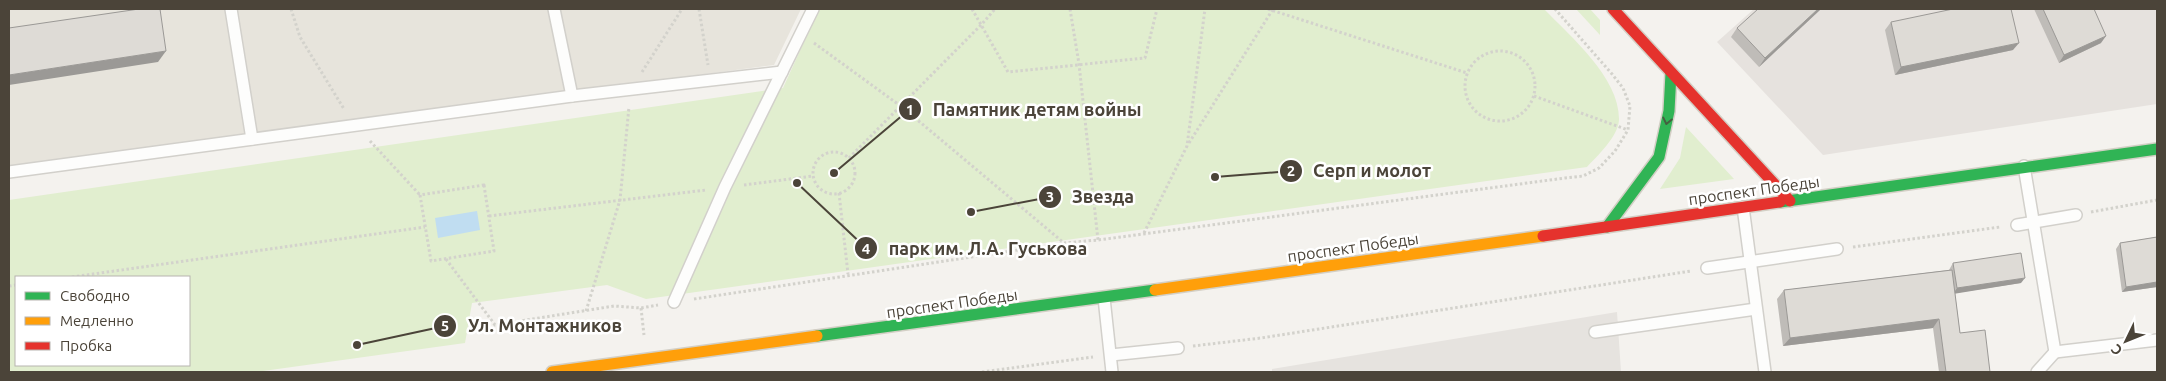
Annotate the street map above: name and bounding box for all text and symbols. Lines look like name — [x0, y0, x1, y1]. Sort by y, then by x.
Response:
callout: Памятник детям войны — [898, 93, 1151, 126]
text: Памятник детям войны — [933, 99, 1141, 119]
text: 1 — [906, 101, 914, 118]
one-way arrow — [1662, 117, 1673, 126]
callout: Серп и молот — [1278, 154, 1441, 187]
text: Серп и молот — [1313, 160, 1431, 180]
text: 2 — [1287, 162, 1295, 179]
street label: проспект Победы — [1687, 172, 1821, 208]
callout: Звезда — [1037, 180, 1144, 213]
text: Звезда — [1072, 186, 1134, 206]
text: 3 — [1046, 188, 1054, 205]
street label: проспект Победы — [1286, 229, 1420, 265]
callout: парк им. Л.А. Гуськова — [854, 232, 1097, 265]
text: парк им. Л.А. Гуськова — [889, 238, 1087, 258]
text: 4 — [862, 240, 870, 257]
legend — [15, 276, 190, 366]
street label: проспект Победы — [885, 285, 1019, 321]
text: Свободно — [60, 287, 130, 304]
callout: Ул. Монтажников — [433, 309, 632, 342]
text: Медленно — [60, 312, 134, 329]
text: Ул. Монтажников — [468, 315, 622, 335]
north arrow — [2101, 316, 2151, 366]
text: 5 — [441, 317, 449, 334]
text: Пробка — [60, 337, 112, 354]
text: С — [2108, 341, 2125, 359]

